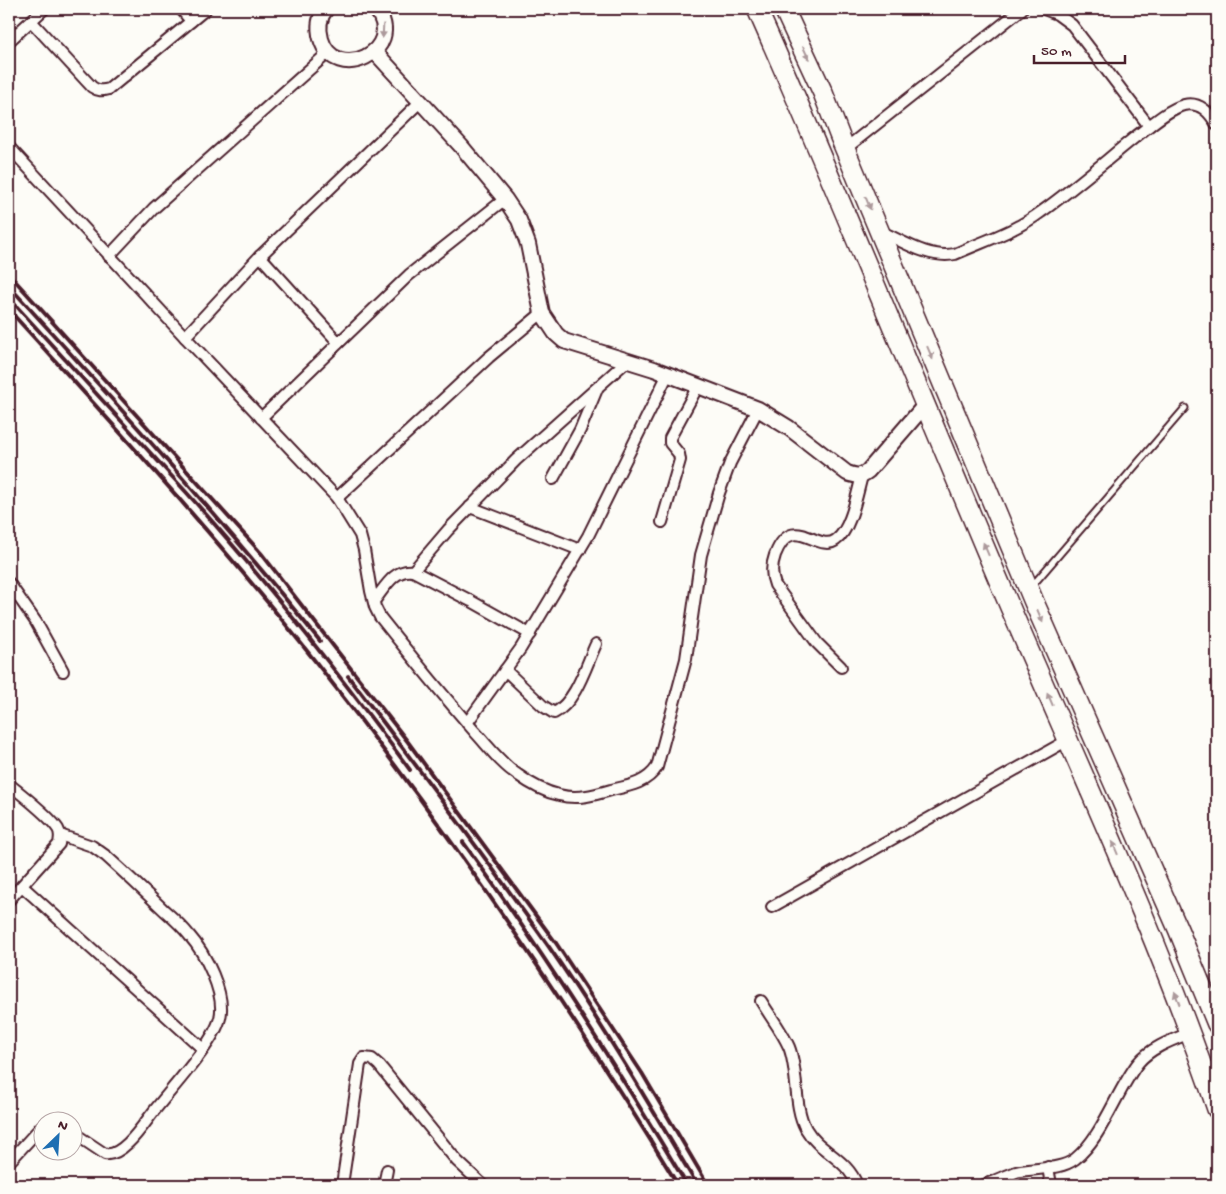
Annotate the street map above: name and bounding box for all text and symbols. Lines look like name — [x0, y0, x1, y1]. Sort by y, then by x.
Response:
one-way arrow — [378, 23, 386, 39]
scale bar — [1034, 32, 1125, 64]
text: 50 m — [1041, 43, 1072, 61]
one-way arrow — [802, 46, 810, 60]
one-way arrow — [865, 195, 873, 210]
one-way arrow — [927, 346, 935, 360]
one-way arrow — [981, 542, 989, 556]
one-way arrow — [1037, 609, 1045, 623]
one-way arrow — [1046, 691, 1054, 706]
one-way arrow — [1110, 841, 1118, 855]
one-way arrow — [1173, 990, 1181, 1005]
north arrow — [32, 1112, 82, 1162]
text: N — [55, 1117, 70, 1136]

